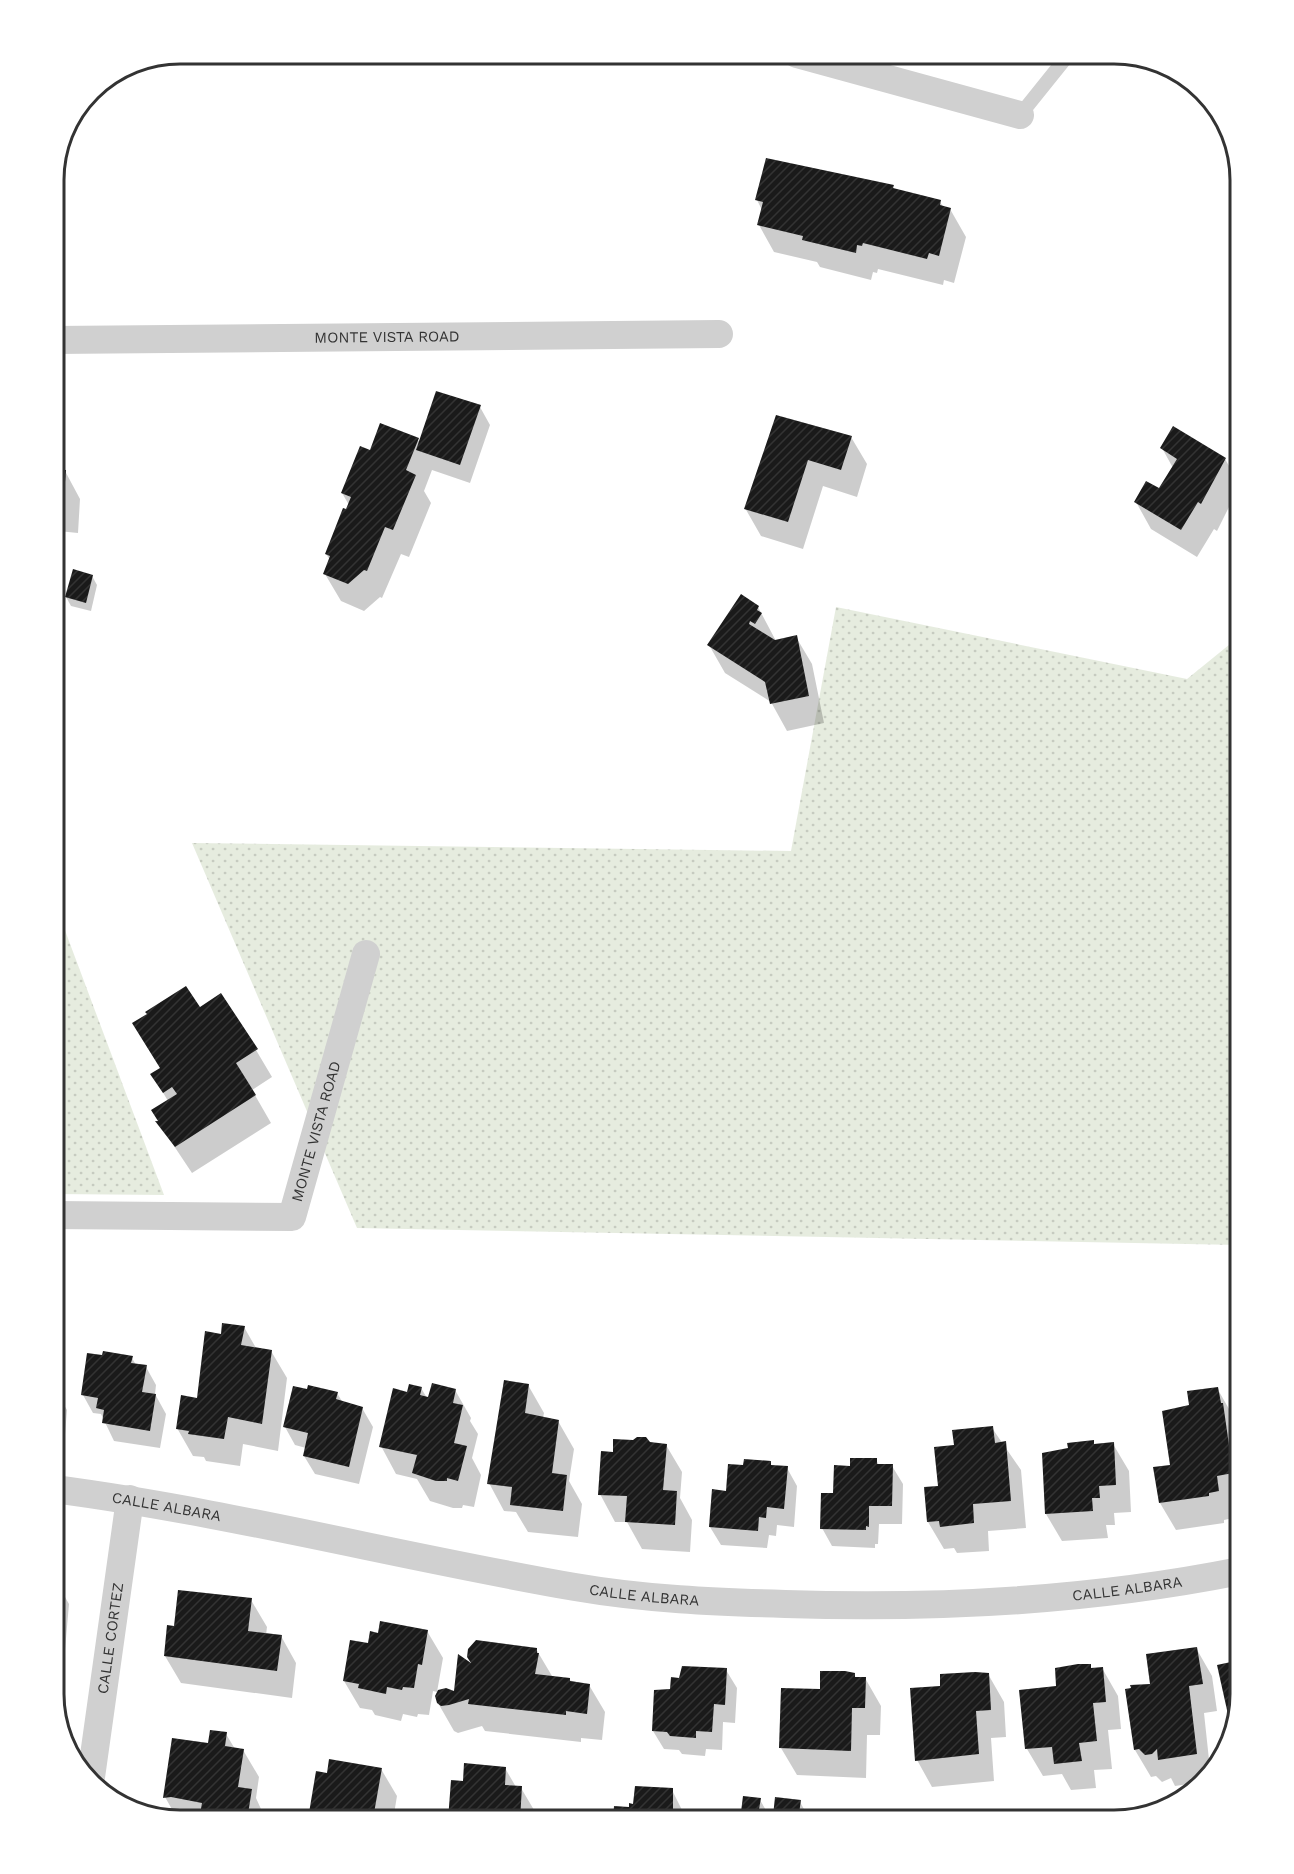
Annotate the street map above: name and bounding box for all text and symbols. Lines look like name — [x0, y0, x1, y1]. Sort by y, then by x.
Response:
street label: MONTE VISTA ROAD — [314, 327, 460, 347]
street label: MONTE VISTA ROAD — [288, 1059, 344, 1204]
street label: CALLE ALBARA — [111, 1489, 223, 1525]
street label: CALLE ALBARA — [1071, 1573, 1183, 1605]
street label: CALLE ALBARA — [588, 1580, 700, 1610]
street label: CALLE CORTEZ — [94, 1582, 127, 1695]

